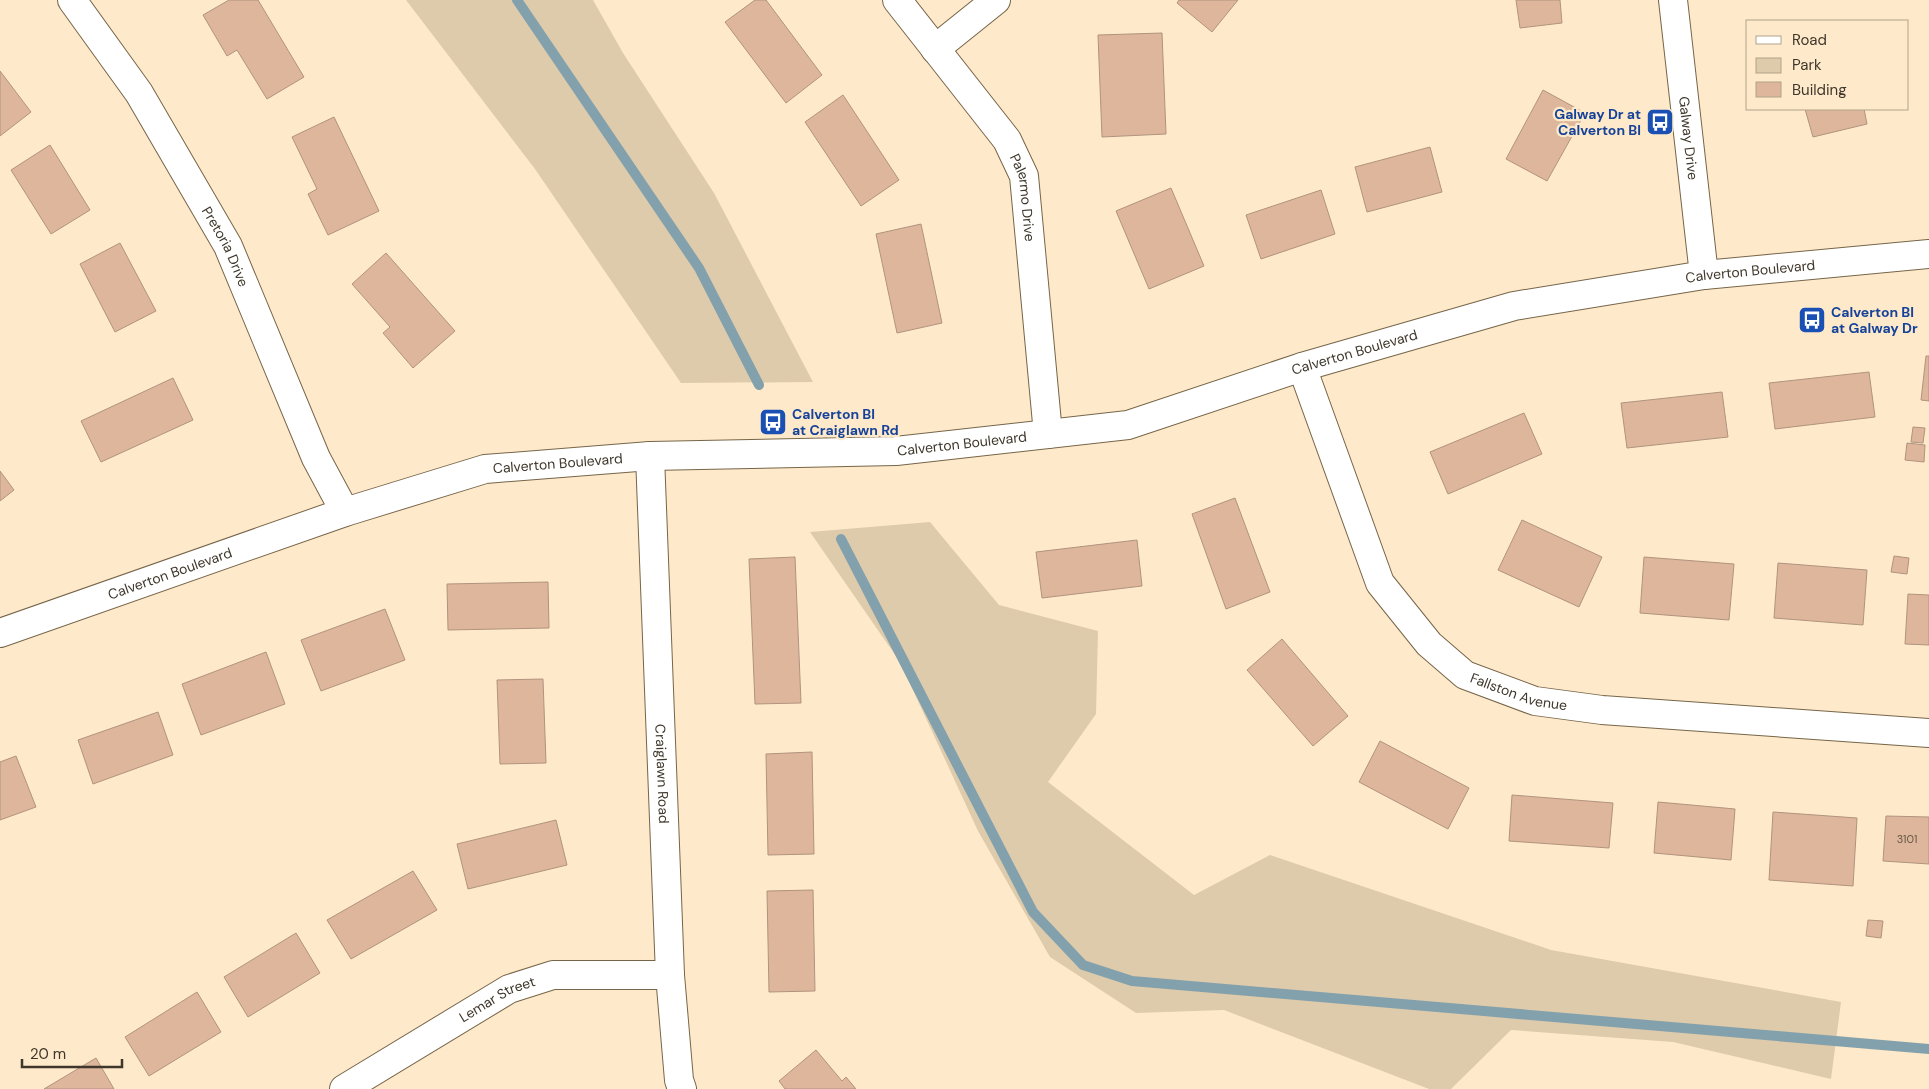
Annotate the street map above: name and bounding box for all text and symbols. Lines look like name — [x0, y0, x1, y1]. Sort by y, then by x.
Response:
legend — [1746, 20, 1909, 110]
text: Road — [1792, 30, 1827, 50]
text: Park — [1792, 55, 1822, 75]
text: Building — [1792, 80, 1847, 100]
street label: Galway Drive — [1675, 95, 1702, 181]
place label: Galway Dr at Calverton Bl — [1554, 105, 1641, 139]
bus stop icon: Galway Dr at Calverton Bl — [1645, 107, 1675, 137]
street label: Palermo Drive — [1006, 151, 1039, 242]
street label: Pretoria Drive — [198, 203, 253, 289]
street label: Calverton Boulevard — [1684, 256, 1816, 287]
place label: Calverton Bl at Galway Dr — [1831, 303, 1918, 337]
bus stop icon: Calverton Bl at Galway Dr — [1797, 305, 1827, 335]
street label: Calverton Boulevard — [1289, 325, 1420, 379]
place label: Calverton Bl at Craiglawn Rd — [792, 405, 899, 439]
bus stop icon: Calverton Bl at Craiglawn Rd — [758, 407, 788, 437]
street label: Calverton Boulevard — [896, 427, 1028, 460]
street label: Calverton Boulevard — [492, 449, 623, 477]
street label: Calverton Boulevard — [105, 543, 234, 603]
street label: Fallston Avenue — [1468, 669, 1568, 714]
street label: Craiglawn Road — [651, 724, 673, 824]
house number: 3101 — [1897, 832, 1917, 846]
street label: Lemar Street — [456, 972, 537, 1026]
scale bar — [22, 1036, 122, 1068]
text: 20 m — [30, 1044, 66, 1064]

